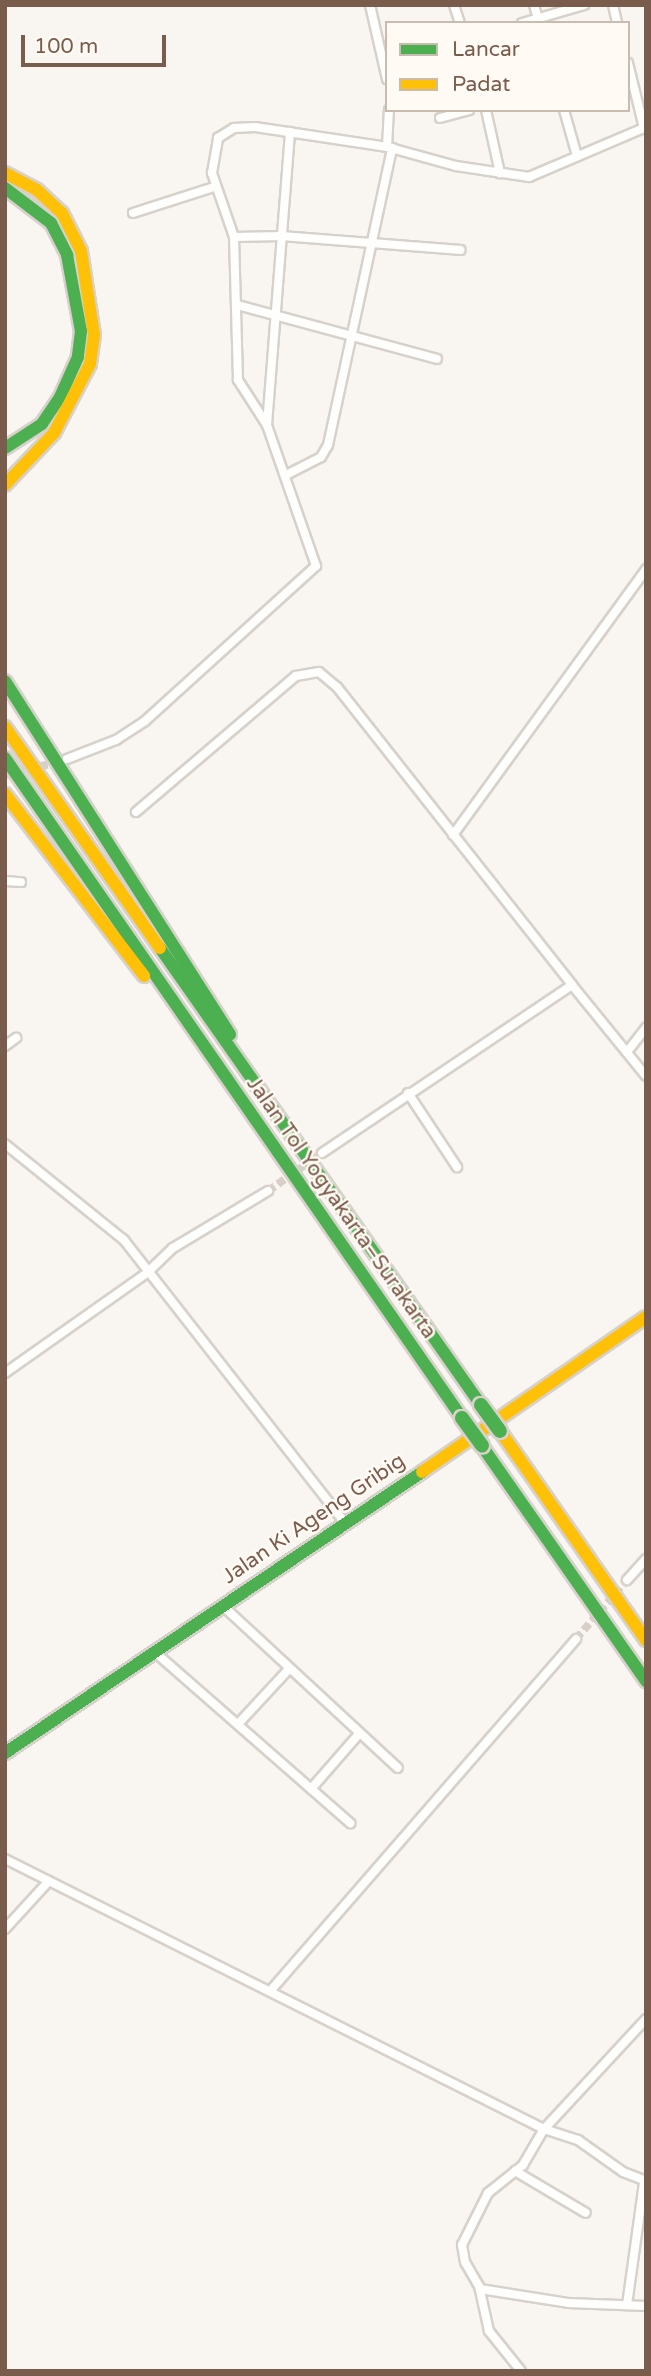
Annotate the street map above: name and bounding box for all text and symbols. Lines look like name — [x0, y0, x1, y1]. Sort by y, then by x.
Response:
scale bar — [24, 21, 170, 65]
legend — [385, 21, 630, 112]
text: 100 m — [34, 34, 98, 59]
text: Lancar — [452, 37, 520, 62]
text: Padat — [452, 72, 510, 97]
street label: Jalan Tol Yogyakarta–Surakarta — [241, 1072, 441, 1344]
street label: Jalan Ki Ageng Gribig — [218, 1449, 410, 1589]

